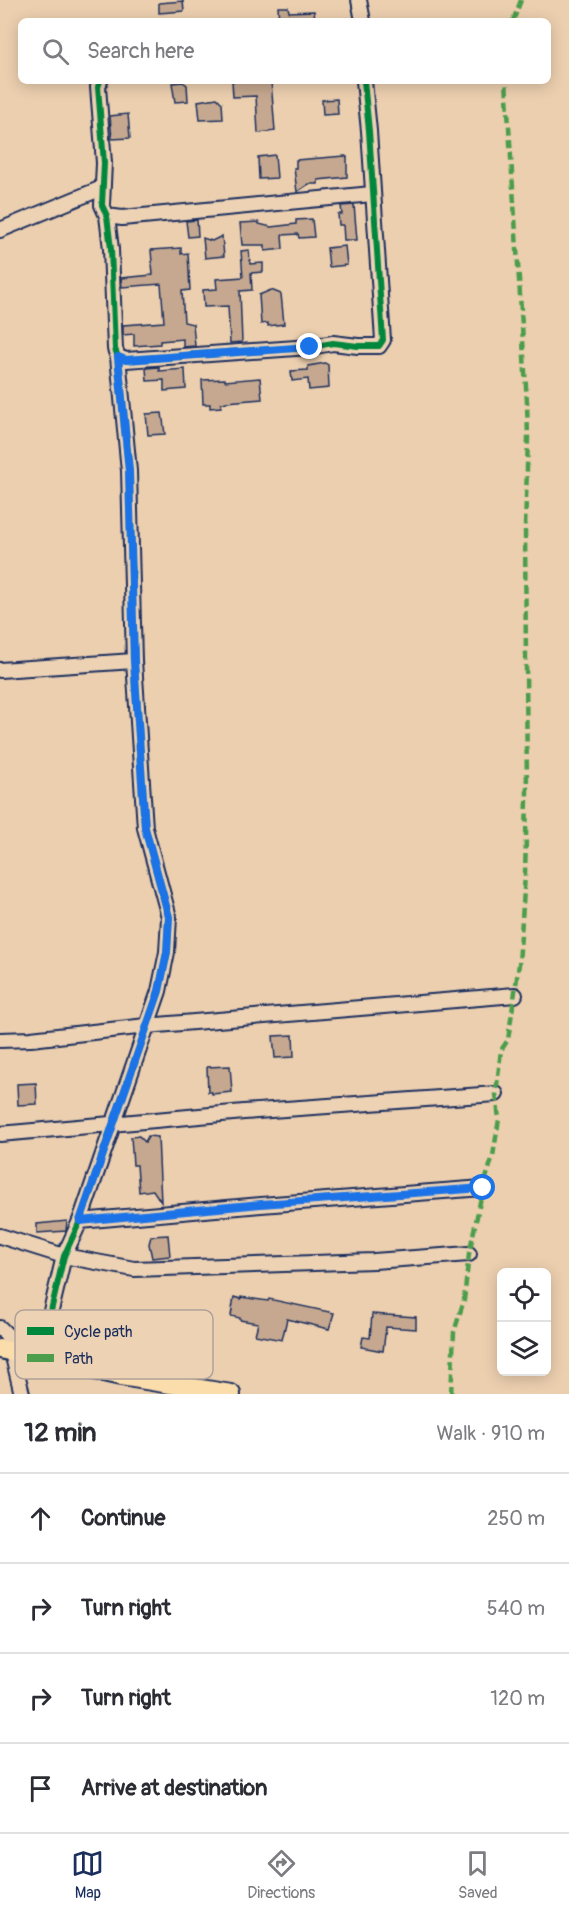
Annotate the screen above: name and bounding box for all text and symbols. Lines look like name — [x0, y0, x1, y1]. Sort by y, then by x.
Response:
search box — [18, 18, 551, 84]
icon: search — [39, 35, 72, 68]
text: Search here — [87, 37, 194, 65]
route end — [296, 333, 322, 359]
route start — [469, 1174, 495, 1200]
map controls — [497, 1268, 551, 1376]
button: locate — [497, 1268, 551, 1322]
legend — [15, 1310, 213, 1379]
text: Cycle path — [64, 1322, 132, 1342]
button: layers — [497, 1322, 551, 1376]
text: Path — [64, 1349, 93, 1369]
text: 12 min — [24, 1417, 97, 1449]
text: Walk · 910 m — [437, 1421, 545, 1446]
icon: ahead — [24, 1502, 57, 1535]
text: Continue — [81, 1504, 165, 1532]
text: 250 m — [487, 1506, 545, 1531]
icon: right — [24, 1592, 57, 1625]
text: Turn right — [81, 1594, 171, 1622]
text: 540 m — [487, 1596, 545, 1621]
icon: right — [24, 1682, 57, 1715]
text: Turn right — [81, 1684, 171, 1712]
text: 120 m — [490, 1686, 545, 1711]
icon: arrive — [24, 1772, 57, 1805]
text: Arrive at destination — [81, 1774, 267, 1802]
tab: Map — [71, 1847, 104, 1903]
tab: Directions — [247, 1847, 315, 1903]
tab: Saved — [458, 1847, 498, 1903]

